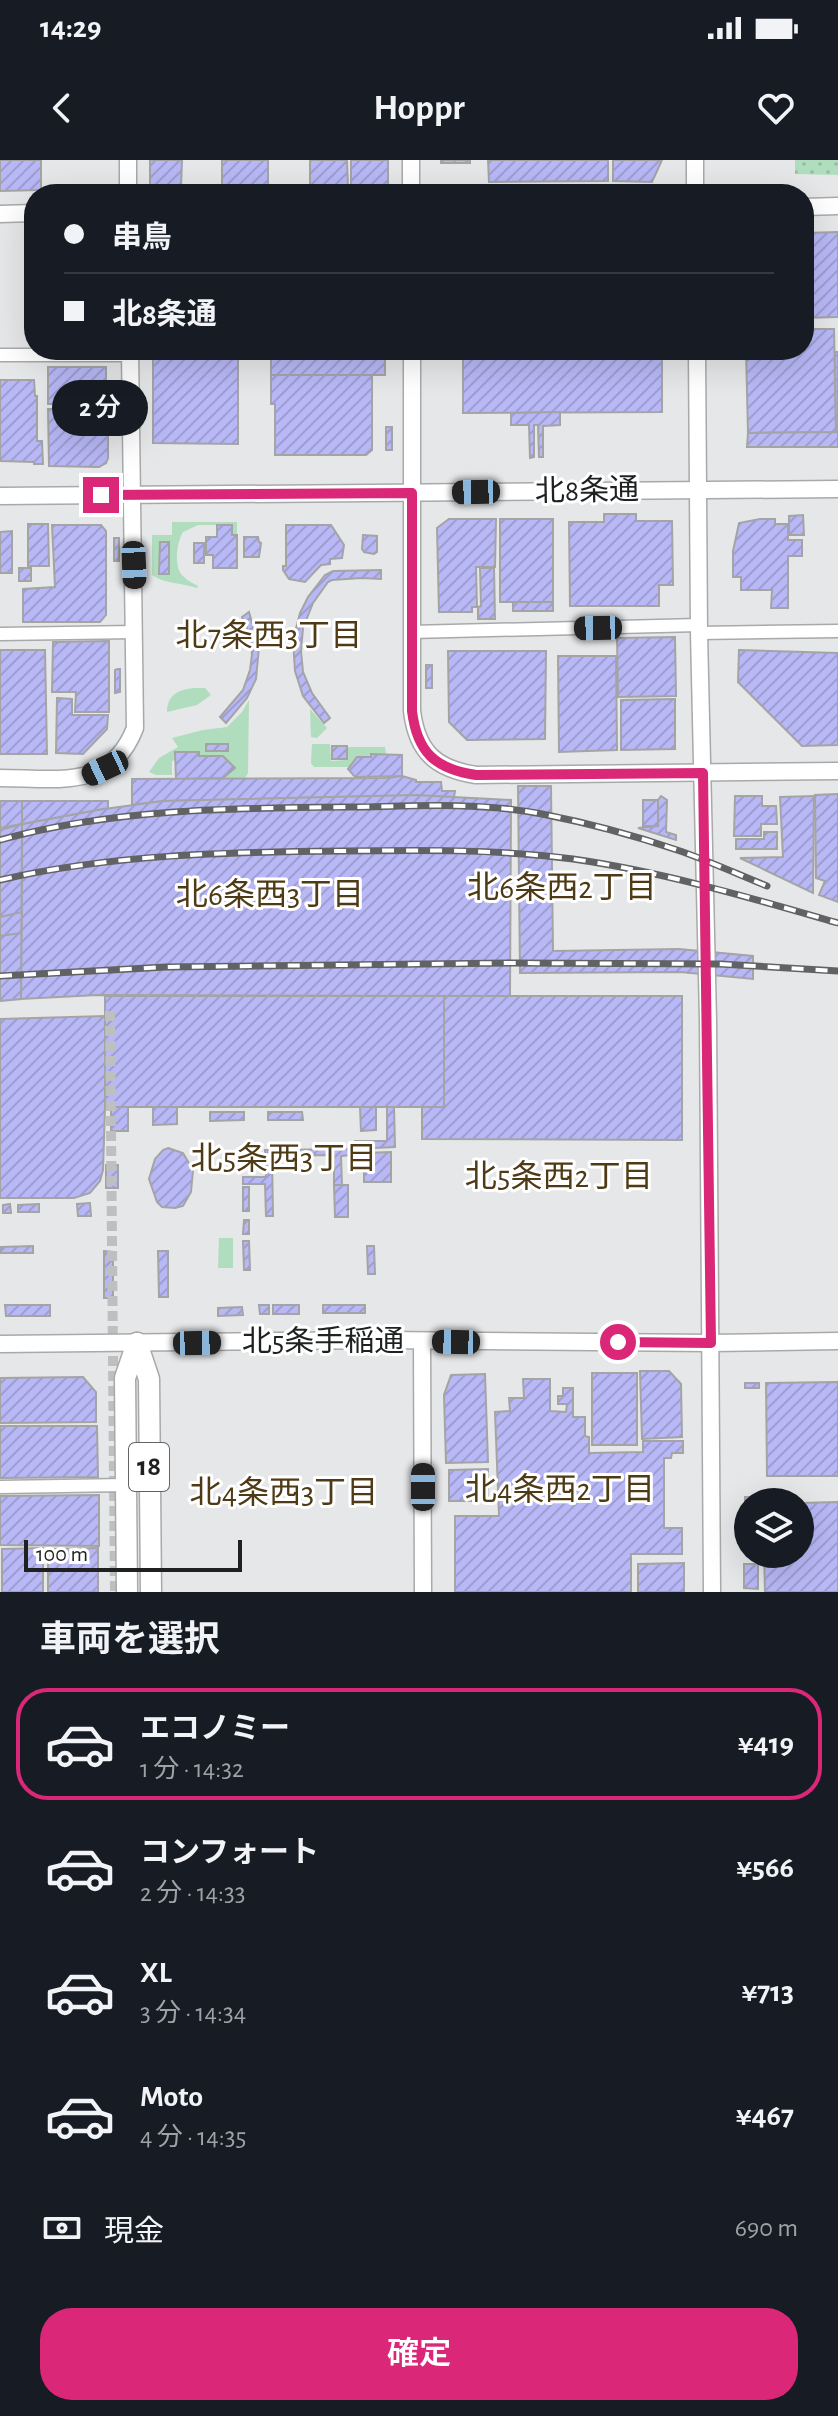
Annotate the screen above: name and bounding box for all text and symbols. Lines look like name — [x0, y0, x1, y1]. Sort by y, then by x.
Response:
text: 14:29 — [40, 13, 101, 43]
icon: back — [40, 86, 84, 130]
icon: heart — [754, 86, 798, 130]
text: Hoppr — [373, 90, 465, 126]
text: 串鳥 — [112, 223, 172, 253]
text: 北8条通 — [112, 300, 217, 330]
callout: 2 分 — [53, 379, 149, 435]
text: 2 分 — [79, 395, 121, 421]
street label: 北8条通 — [535, 473, 639, 507]
route end — [83, 477, 119, 513]
car — [452, 480, 500, 504]
car — [121, 541, 147, 589]
car — [574, 616, 622, 640]
district label: 北7条西3丁目 — [176, 619, 362, 652]
car — [78, 747, 132, 789]
district label: 北6条西2丁目 — [467, 871, 657, 904]
district label: 北6条西3丁目 — [176, 878, 364, 911]
district label: 北5条西3丁目 — [191, 1142, 377, 1175]
district label: 北5条西2丁目 — [465, 1160, 653, 1193]
route start — [600, 1324, 636, 1360]
street label: 北5条手稲通 — [242, 1325, 404, 1357]
car — [432, 1330, 480, 1354]
car — [173, 1331, 221, 1355]
road number: 18 — [129, 1443, 169, 1491]
car — [411, 1463, 435, 1511]
district label: 北4条西2丁目 — [465, 1473, 655, 1506]
district label: 北4条西3丁目 — [190, 1476, 378, 1509]
map controls — [734, 1488, 814, 1568]
button: layers — [734, 1488, 814, 1568]
scale bar — [24, 1536, 242, 1572]
text: 100 m — [36, 1543, 88, 1565]
text: 車両を選択 — [40, 1622, 220, 1658]
icon: car — [44, 1708, 116, 1780]
text: エコノミー — [140, 1714, 290, 1744]
text: ¥419 — [738, 1729, 794, 1759]
text: 1 分 · 14:32 — [140, 1756, 244, 1782]
icon: car — [44, 1832, 116, 1904]
text: コンフォート — [140, 1838, 319, 1868]
text: ¥566 — [736, 1853, 794, 1883]
text: 2 分 · 14:33 — [140, 1880, 245, 1906]
icon: car — [44, 1956, 116, 2028]
text: XL — [140, 1958, 172, 1988]
text: ¥713 — [742, 1977, 794, 2007]
text: 3 分 · 14:34 — [140, 2000, 246, 2026]
icon: car — [44, 2080, 116, 2152]
text: Moto — [140, 2082, 203, 2112]
text: ¥467 — [736, 2101, 794, 2131]
text: 4 分 · 14:35 — [140, 2124, 246, 2150]
icon: cash — [40, 2206, 84, 2250]
text: 690 m — [735, 2215, 798, 2241]
text: 現金 — [104, 2217, 164, 2247]
button: 確定 — [40, 2308, 798, 2400]

